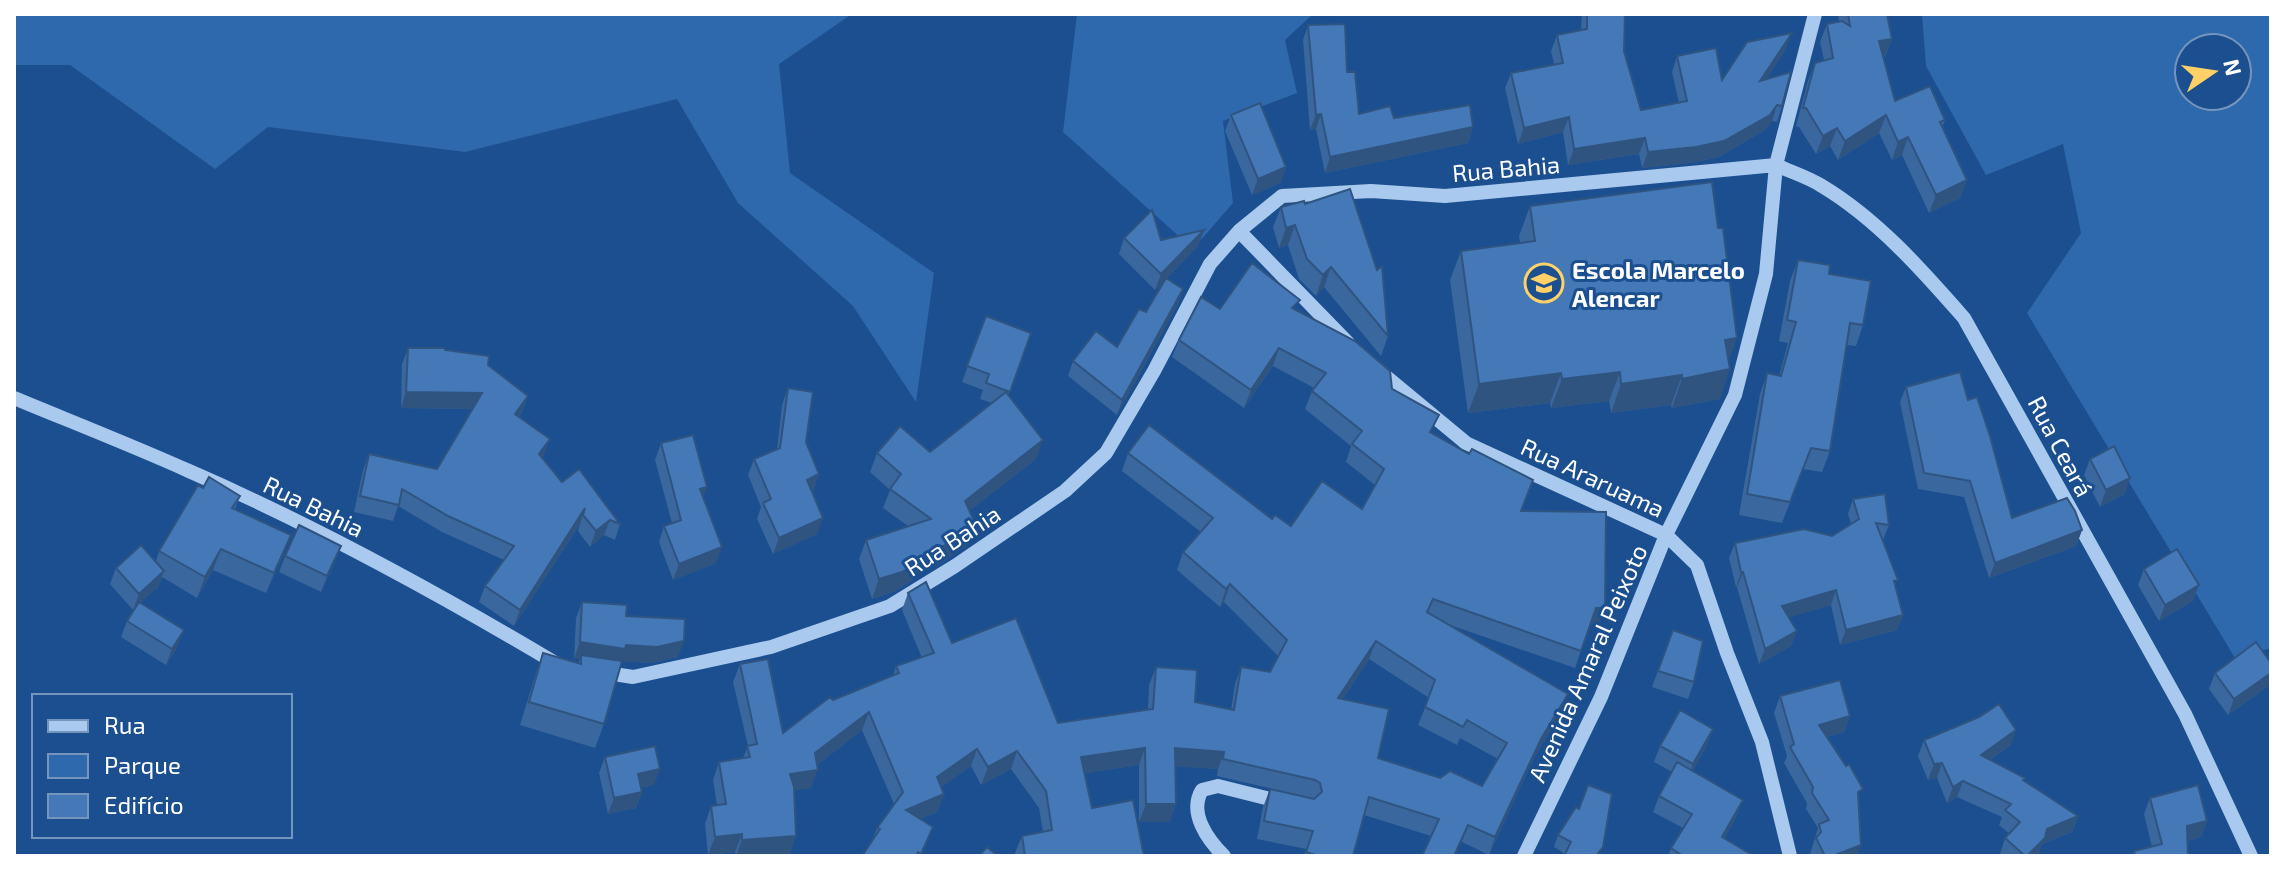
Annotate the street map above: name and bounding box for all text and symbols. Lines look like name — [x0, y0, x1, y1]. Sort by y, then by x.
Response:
north arrow — [2173, 32, 2253, 112]
text: N — [2219, 57, 2248, 78]
street label: Rua Bahia — [1451, 149, 1561, 187]
place label: Escola Marcelo Alencar — [1572, 255, 1745, 312]
school or university icon: Escola Marcelo Alencar — [1523, 262, 1565, 304]
street label: Rua Ceará — [2022, 391, 2100, 501]
street label: Rua Araruama — [1517, 431, 1669, 523]
street label: Rua Bahia — [259, 469, 369, 543]
street label: Rua Bahia — [899, 498, 1005, 582]
street label: Avenida Amaral Peixoto — [1521, 540, 1653, 786]
legend — [32, 694, 292, 838]
text: Rua — [104, 710, 146, 739]
text: Parque — [104, 750, 181, 779]
text: Edifício — [104, 790, 184, 819]

